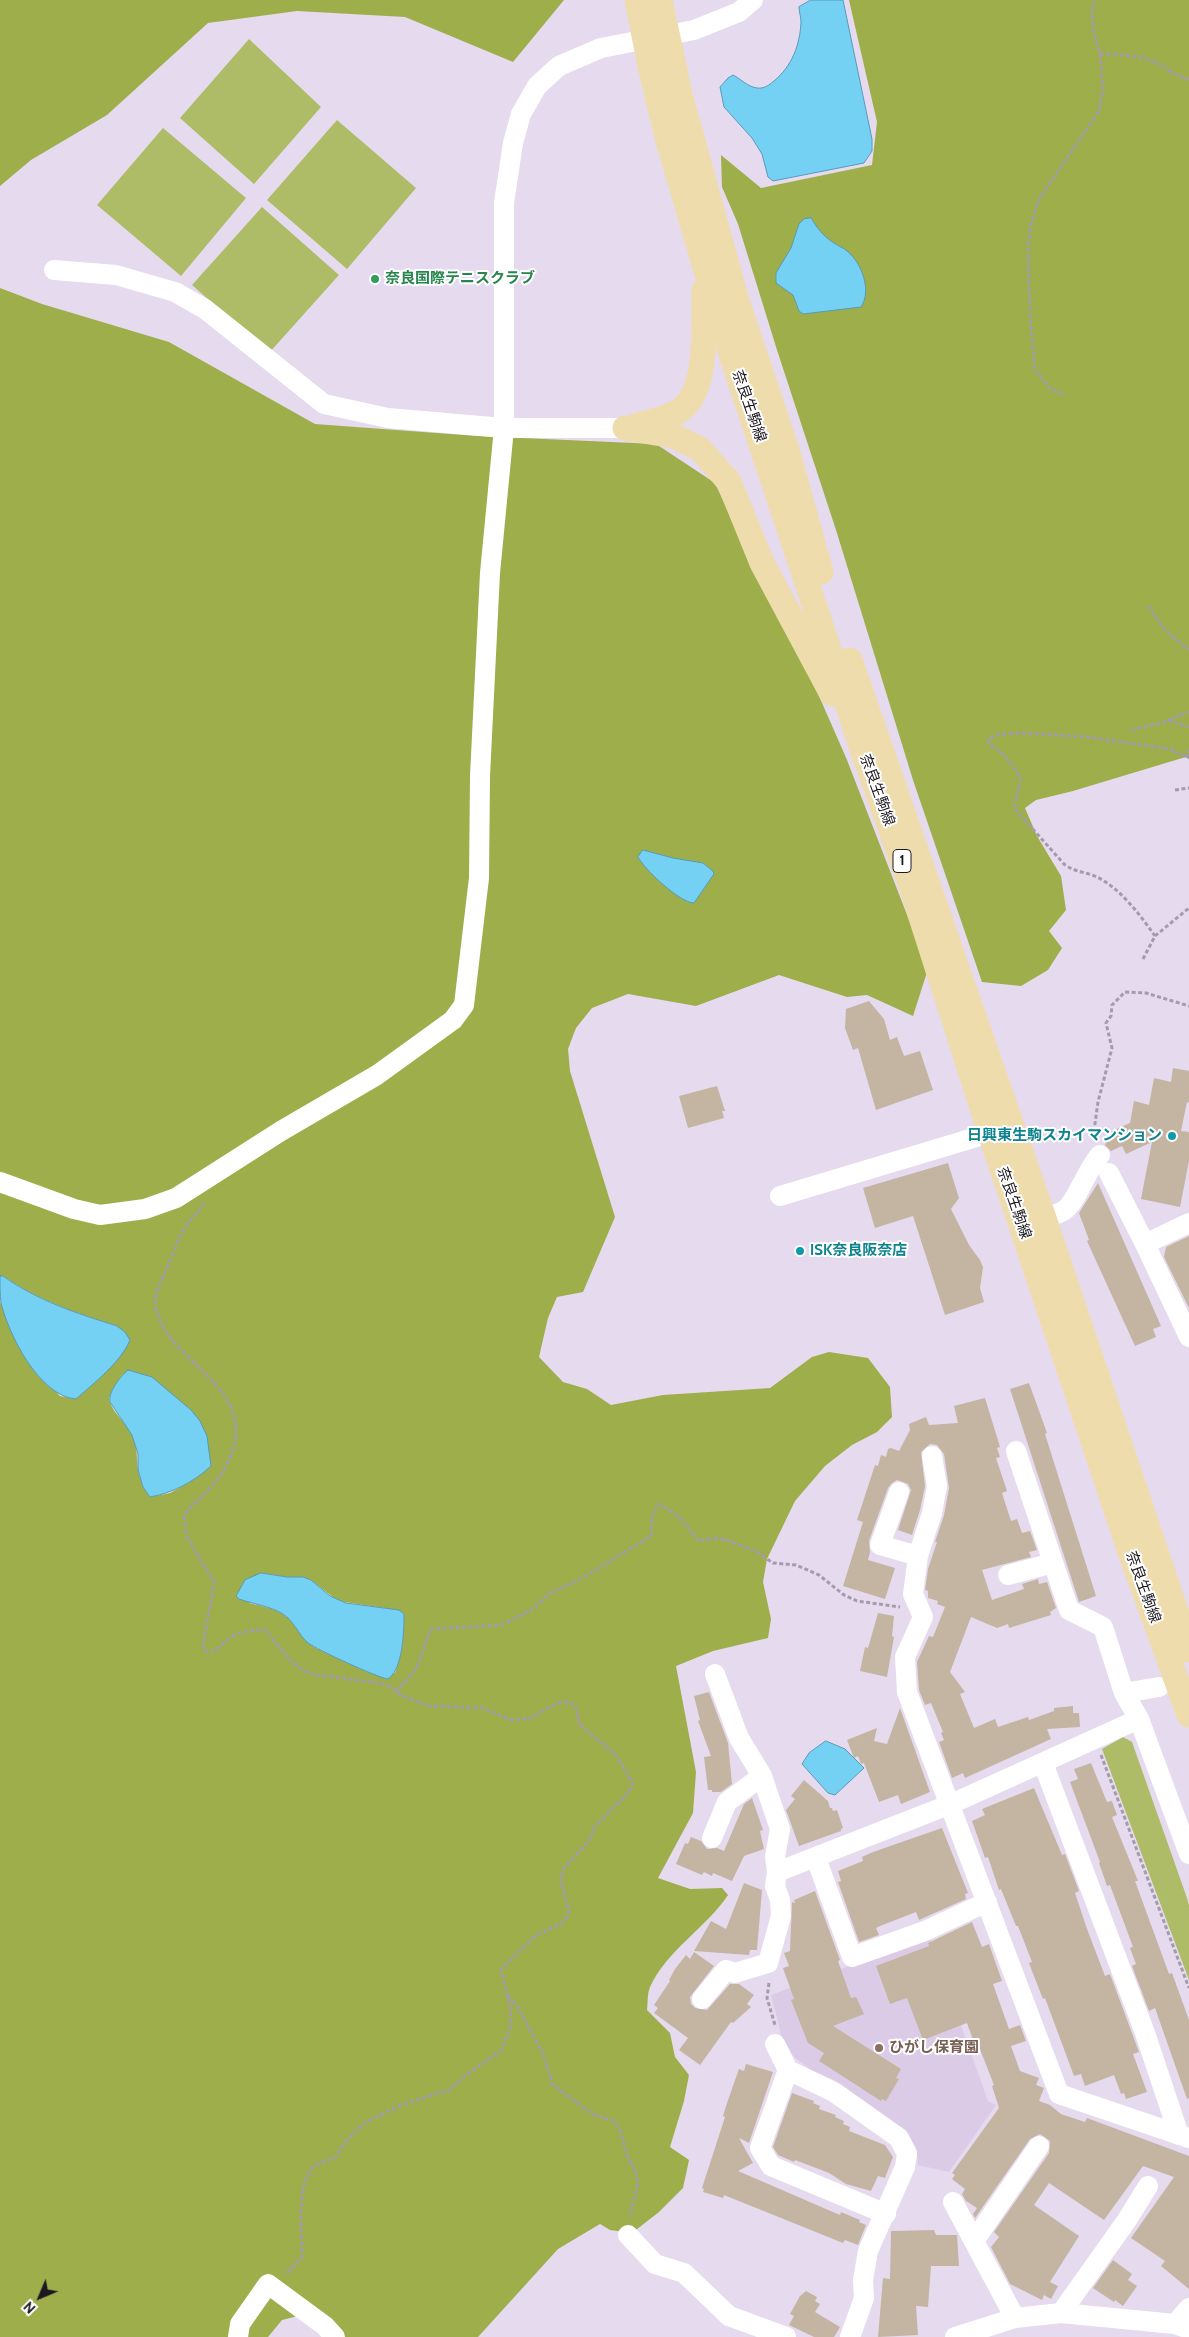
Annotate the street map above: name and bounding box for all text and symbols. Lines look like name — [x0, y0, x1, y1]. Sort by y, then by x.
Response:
place label: 奈良国際テニスクラブ — [385, 270, 535, 288]
marker: 奈良国際テニスクラブ — [369, 273, 381, 285]
street label: 奈良生駒線 — [728, 368, 770, 444]
street label: 奈良生駒線 — [856, 752, 898, 828]
road number: 1 — [893, 849, 911, 872]
place label: 日興東生駒スカイマンション — [967, 1127, 1162, 1145]
marker: 日興東生駒スカイマンション — [1166, 1130, 1178, 1142]
street label: 奈良生駒線 — [993, 1165, 1035, 1241]
place label: ISK奈良阪奈店 — [810, 1242, 907, 1260]
marker: ISK奈良阪奈店 — [794, 1245, 806, 1257]
street label: 奈良生駒線 — [1122, 1549, 1164, 1625]
place label: ひがし保育園 — [889, 2039, 979, 2057]
marker: ひがし保育園 — [873, 2042, 885, 2054]
north arrow — [15, 2272, 65, 2322]
text: N — [20, 2298, 39, 2317]

